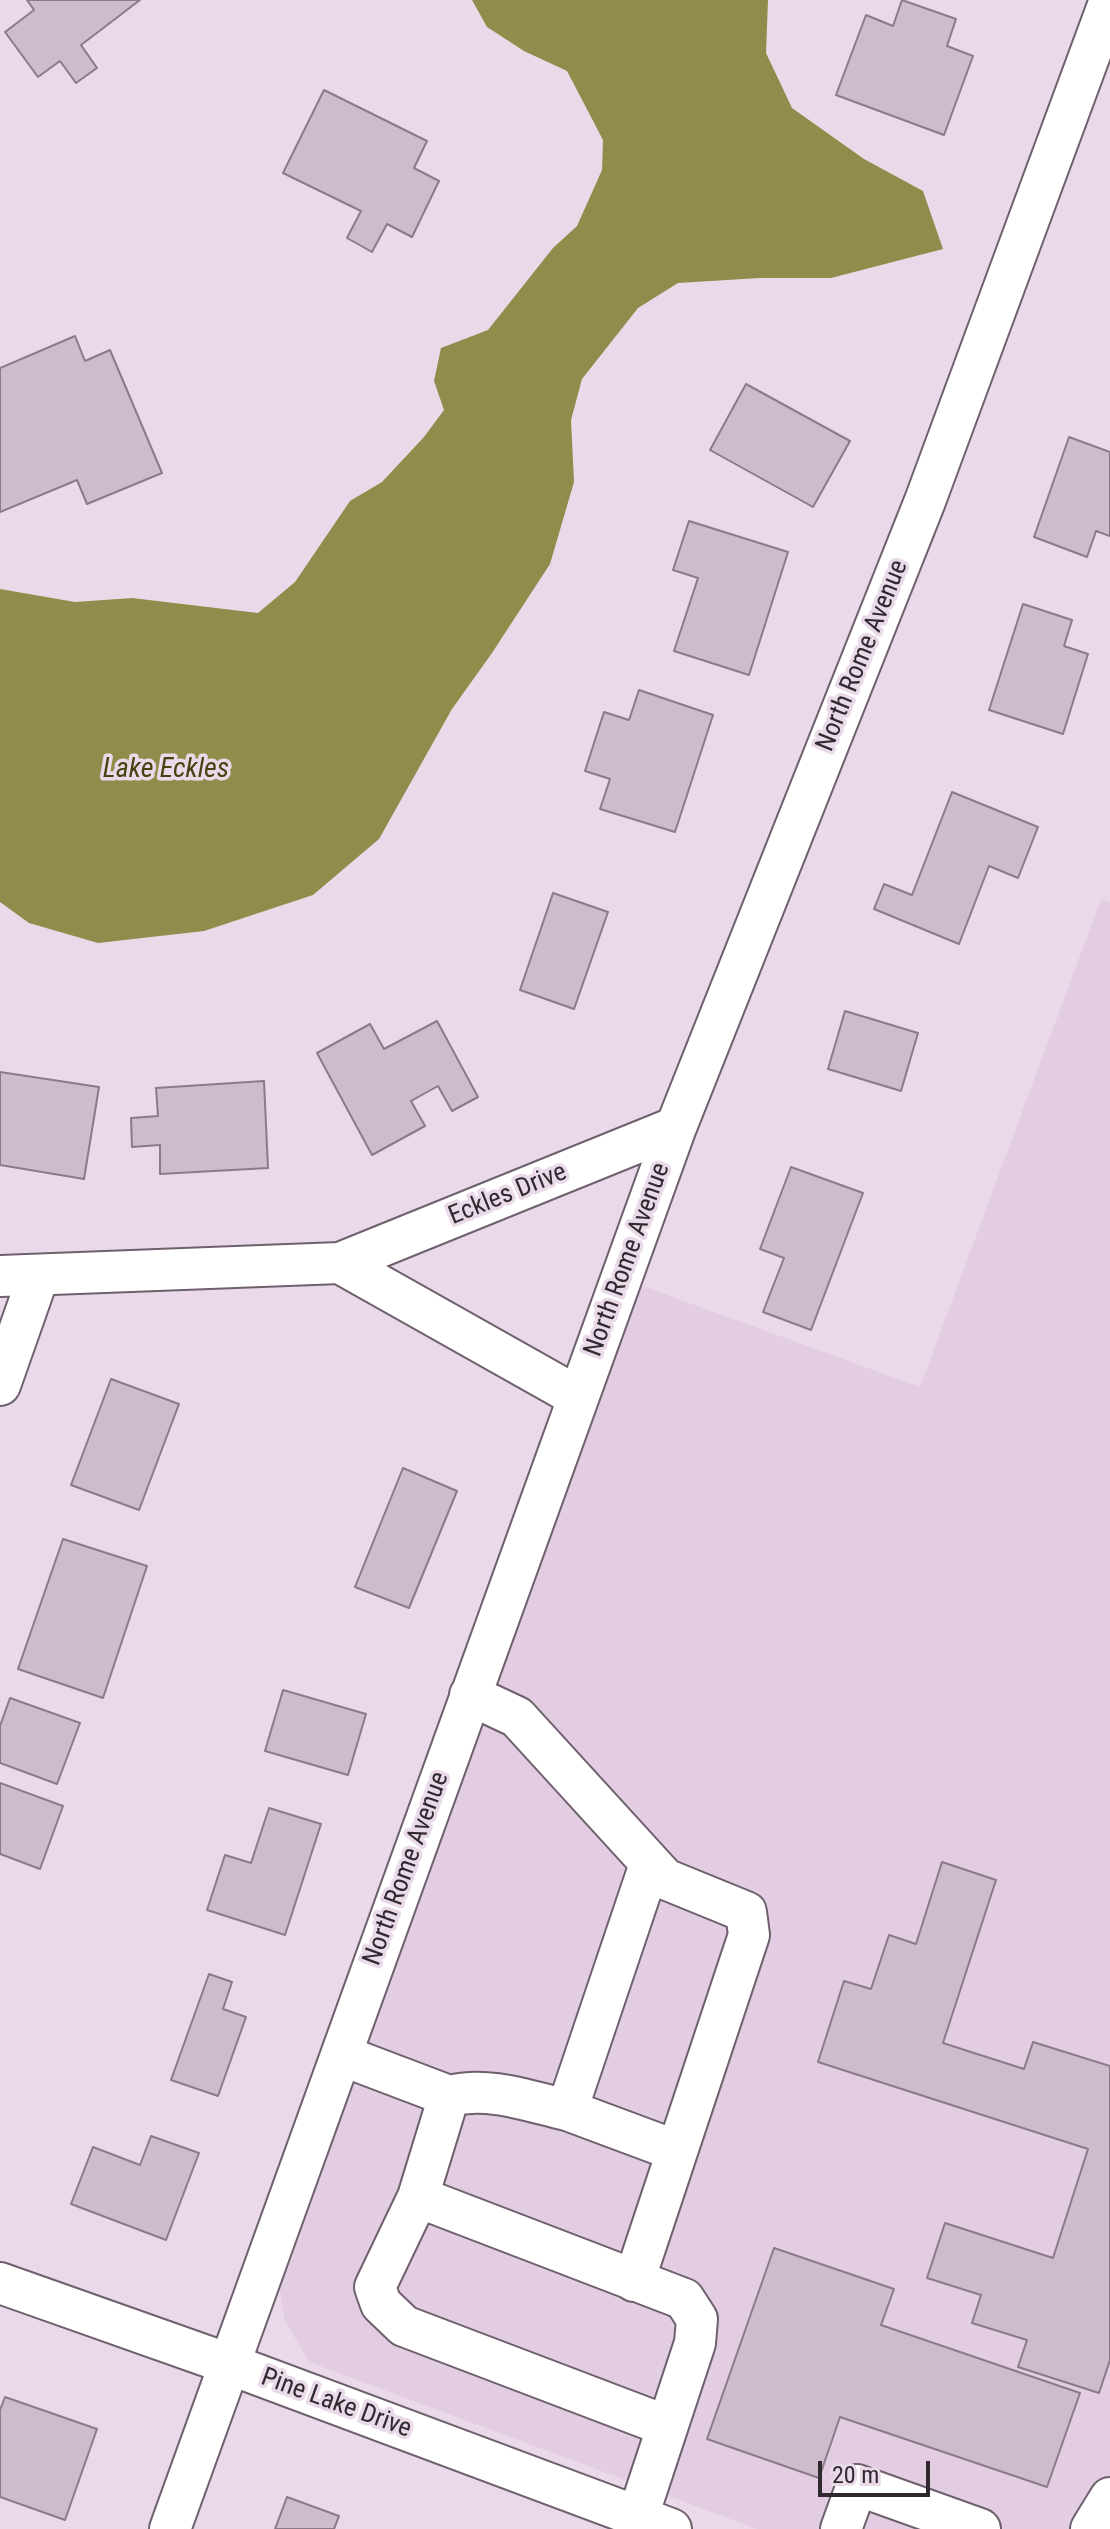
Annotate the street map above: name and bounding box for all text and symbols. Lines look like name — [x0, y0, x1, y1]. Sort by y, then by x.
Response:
street label: North Rome Avenue — [810, 556, 916, 756]
water label: Lake Eckles — [103, 753, 229, 787]
street label: Eckles Drive — [445, 1157, 571, 1233]
street label: North Rome Avenue — [579, 1159, 677, 1361]
street label: North Rome Avenue — [358, 1768, 456, 1970]
street label: Pine Lake Drive — [257, 2362, 415, 2446]
scale bar — [822, 2445, 934, 2495]
text: 20 m — [832, 2461, 879, 2489]

